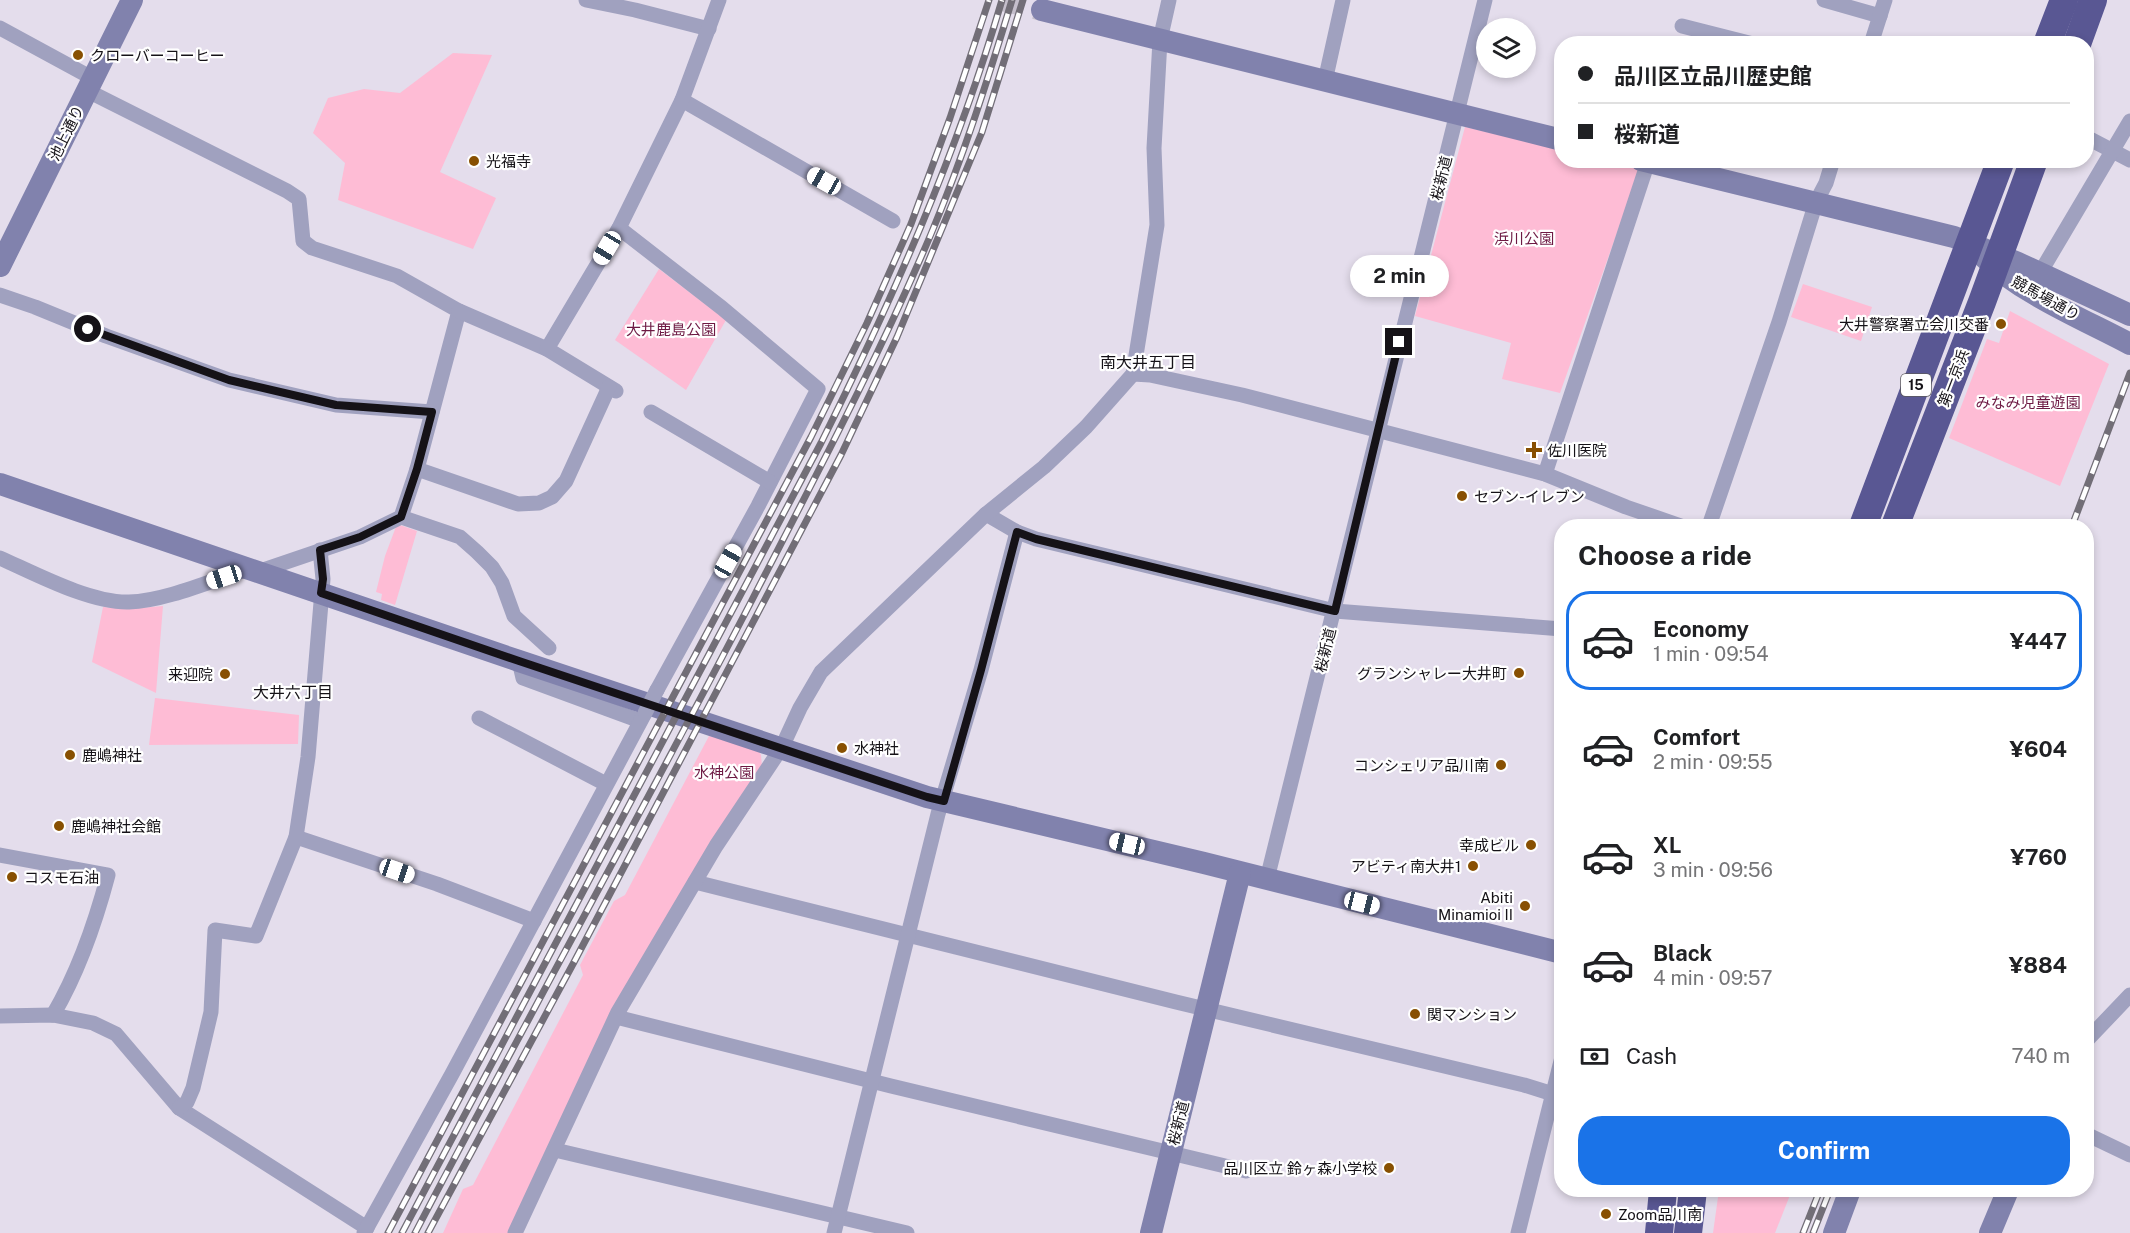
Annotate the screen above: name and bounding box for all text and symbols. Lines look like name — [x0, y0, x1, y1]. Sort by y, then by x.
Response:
map controls — [1476, 18, 1536, 78]
button: layers — [1476, 18, 1536, 78]
place label: クローバーコーヒー — [90, 47, 225, 64]
marker: クローバーコーヒー — [71, 48, 85, 62]
text: 品川区立品川歴史館 — [1614, 63, 1812, 89]
street label: 池上通り — [45, 102, 87, 164]
text: 桜新道 — [1614, 121, 1680, 147]
place label: 光福寺 — [486, 153, 531, 170]
marker: 光福寺 — [467, 154, 481, 168]
street label: 桜新道 — [1427, 154, 1455, 202]
car — [804, 164, 844, 198]
car — [590, 228, 624, 268]
park label: 浜川公園 — [1494, 230, 1554, 247]
callout: 2 min — [1350, 255, 1448, 297]
text: 2 min — [1373, 264, 1426, 288]
street label: 競馬場通り — [2009, 272, 2083, 324]
route start — [74, 315, 101, 342]
place label: 大井警察署立会川交番 — [1839, 316, 1989, 333]
marker: 大井警察署立会川交番 — [1994, 317, 2008, 331]
park label: 大井鹿島公園 — [626, 321, 716, 338]
route end — [1385, 328, 1412, 355]
street label: 第一京浜 — [1934, 347, 1972, 409]
district label: 南大井五丁目 — [1100, 353, 1196, 372]
road number: 15 — [1901, 374, 1931, 396]
park label: みなみ児童遊園 — [1975, 394, 2081, 411]
marker: 佐川医院 — [1525, 441, 1543, 459]
place label: 佐川医院 — [1547, 442, 1607, 459]
place label: セブン-イレブン — [1474, 488, 1585, 505]
marker: セブン-イレブン — [1455, 489, 1469, 503]
text: Choose a ride — [1578, 539, 1752, 571]
car — [711, 541, 745, 581]
car — [204, 563, 244, 591]
icon: car — [1581, 614, 1635, 668]
text: Economy — [1653, 616, 1749, 642]
street label: 桜新道 — [1311, 626, 1339, 674]
text: ¥447 — [2010, 628, 2067, 654]
text: 1 min · 09:54 — [1653, 642, 1769, 666]
place label: グランシャレー大井町 — [1357, 665, 1507, 682]
place label: 来迎院 — [168, 666, 213, 683]
marker: グランシャレー大井町 — [1512, 666, 1526, 680]
marker: 来迎院 — [218, 667, 232, 681]
district label: 大井六丁目 — [253, 683, 333, 702]
icon: car — [1581, 722, 1635, 776]
text: Comfort — [1653, 724, 1740, 750]
text: ¥604 — [2010, 736, 2067, 762]
place label: 水神社 — [854, 740, 899, 757]
marker: 水神社 — [835, 741, 849, 755]
place label: 鹿嶋神社 — [82, 747, 142, 764]
marker: 鹿嶋神社 — [63, 748, 77, 762]
text: 2 min · 09:55 — [1653, 750, 1773, 774]
place label: コンシェリア品川南 — [1354, 757, 1489, 774]
marker: コンシェリア品川南 — [1494, 758, 1508, 772]
park label: 水神公園 — [694, 764, 754, 781]
place label: 鹿嶋神社会館 — [71, 818, 161, 835]
marker: 鹿嶋神社会館 — [52, 819, 66, 833]
icon: car — [1581, 830, 1635, 884]
car — [1107, 831, 1147, 857]
text: XL — [1653, 832, 1681, 858]
place label: 幸成ビル — [1459, 837, 1519, 854]
marker: 幸成ビル — [1524, 838, 1538, 852]
text: ¥760 — [2010, 844, 2067, 870]
car — [377, 857, 417, 885]
place label: アビティ南大井1 — [1351, 858, 1461, 875]
text: 3 min · 09:56 — [1653, 858, 1773, 882]
marker: アビティ南大井1 — [1466, 859, 1480, 873]
place label: コスモ石油 — [24, 869, 99, 886]
marker: コスモ石油 — [5, 870, 19, 884]
place label: Abiti Minamioi II — [1438, 889, 1513, 923]
car — [1342, 890, 1382, 916]
marker: Abiti Minamioi II — [1518, 899, 1532, 913]
icon: car — [1581, 938, 1635, 992]
text: Black — [1653, 940, 1712, 966]
text: ¥884 — [2009, 952, 2067, 978]
text: 4 min · 09:57 — [1653, 966, 1772, 990]
place label: 関マンション — [1427, 1006, 1517, 1023]
marker: 関マンション — [1408, 1007, 1422, 1021]
icon: cash — [1578, 1040, 1611, 1073]
text: Cash — [1626, 1043, 1677, 1069]
text: 740 m — [2012, 1044, 2070, 1068]
street label: 桜新道 — [1164, 1099, 1192, 1147]
button: Confirm — [1578, 1116, 2070, 1185]
place label: 品川区立 鈴ヶ森小学校 — [1223, 1160, 1377, 1177]
marker: 品川区立 鈴ヶ森小学校 — [1382, 1161, 1396, 1175]
place label: Zoom品川南 — [1618, 1206, 1702, 1223]
marker: Zoom品川南 — [1599, 1207, 1613, 1221]

